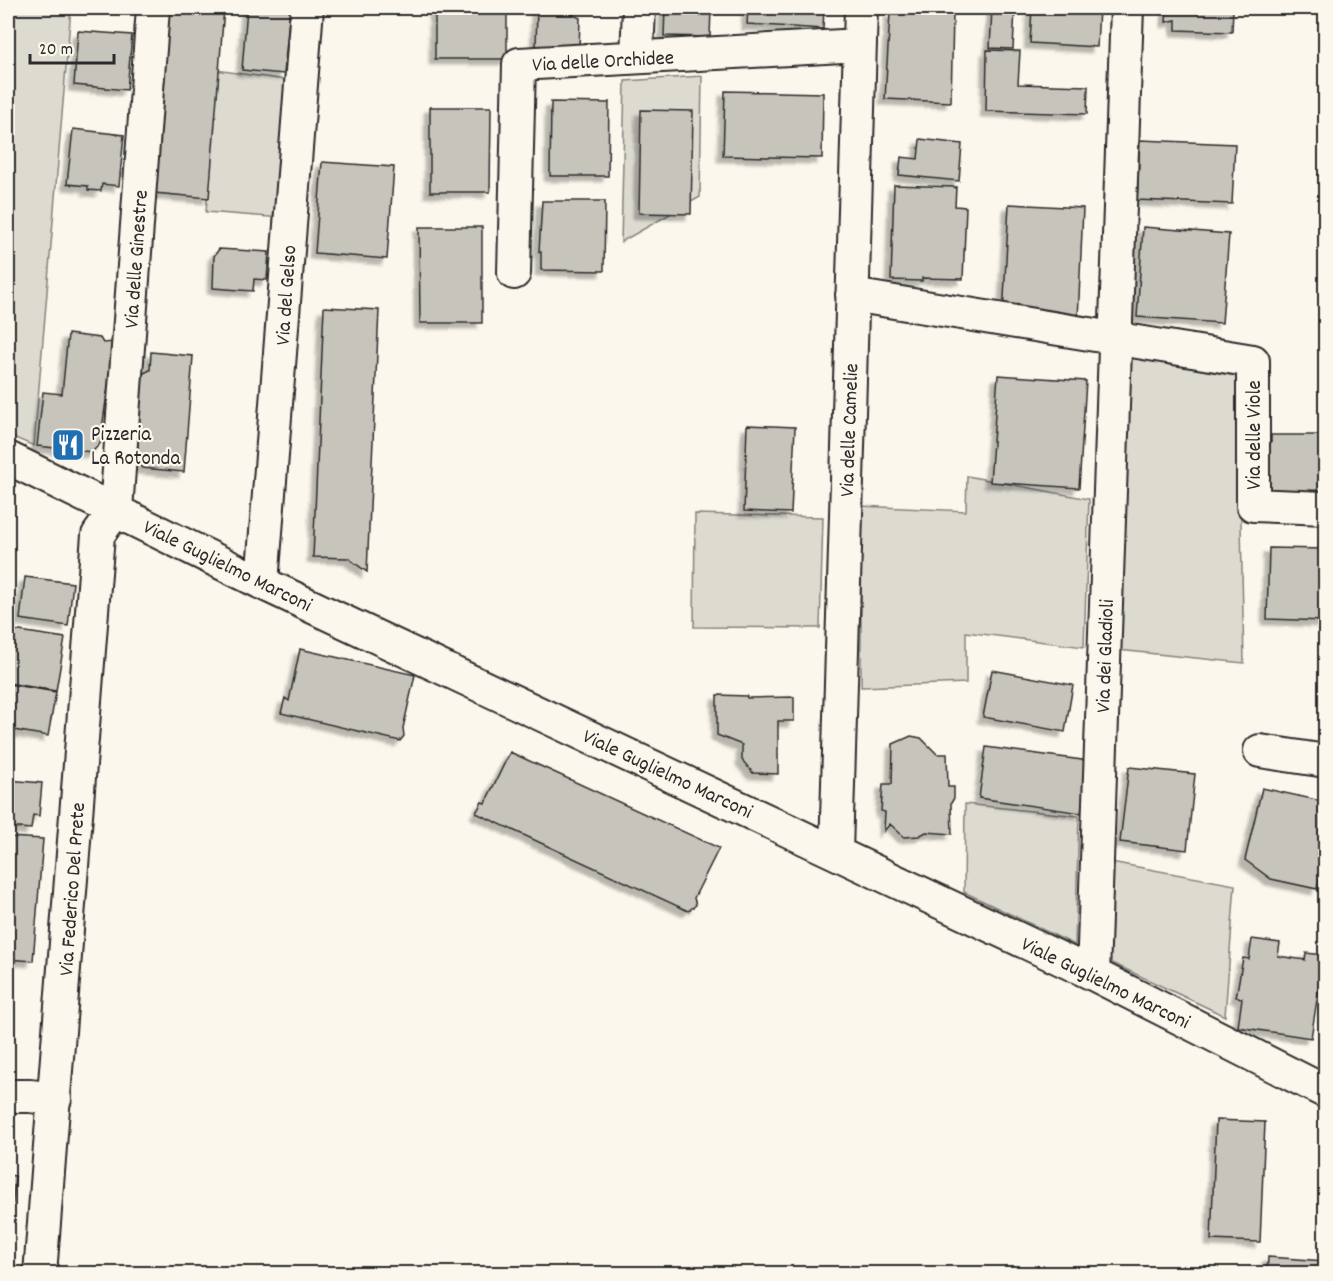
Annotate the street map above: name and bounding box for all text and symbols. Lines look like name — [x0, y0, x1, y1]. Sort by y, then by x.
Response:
scale bar — [30, 27, 114, 65]
text: 20 m — [39, 38, 73, 63]
street label: Via delle Orchidee — [532, 44, 675, 82]
street label: Via delle Ginestre — [118, 189, 158, 329]
street label: Via del Gelso — [270, 244, 306, 346]
street label: Via delle Camelie — [834, 363, 868, 497]
street label: Via delle Viole — [1241, 380, 1271, 490]
place label: Pizzeria La Rotonda — [91, 421, 181, 475]
restaurant icon: Pizzeria La Rotonda — [50, 427, 86, 463]
street label: Viale Guglielmo Marconi — [137, 514, 316, 622]
street label: Via dei Gladioli — [1090, 599, 1124, 713]
street label: Viale Guglielmo Marconi — [577, 723, 757, 828]
street label: Via Federico Del Prete — [53, 801, 95, 977]
street label: Viale Guglielmo Marconi — [1015, 931, 1194, 1039]

